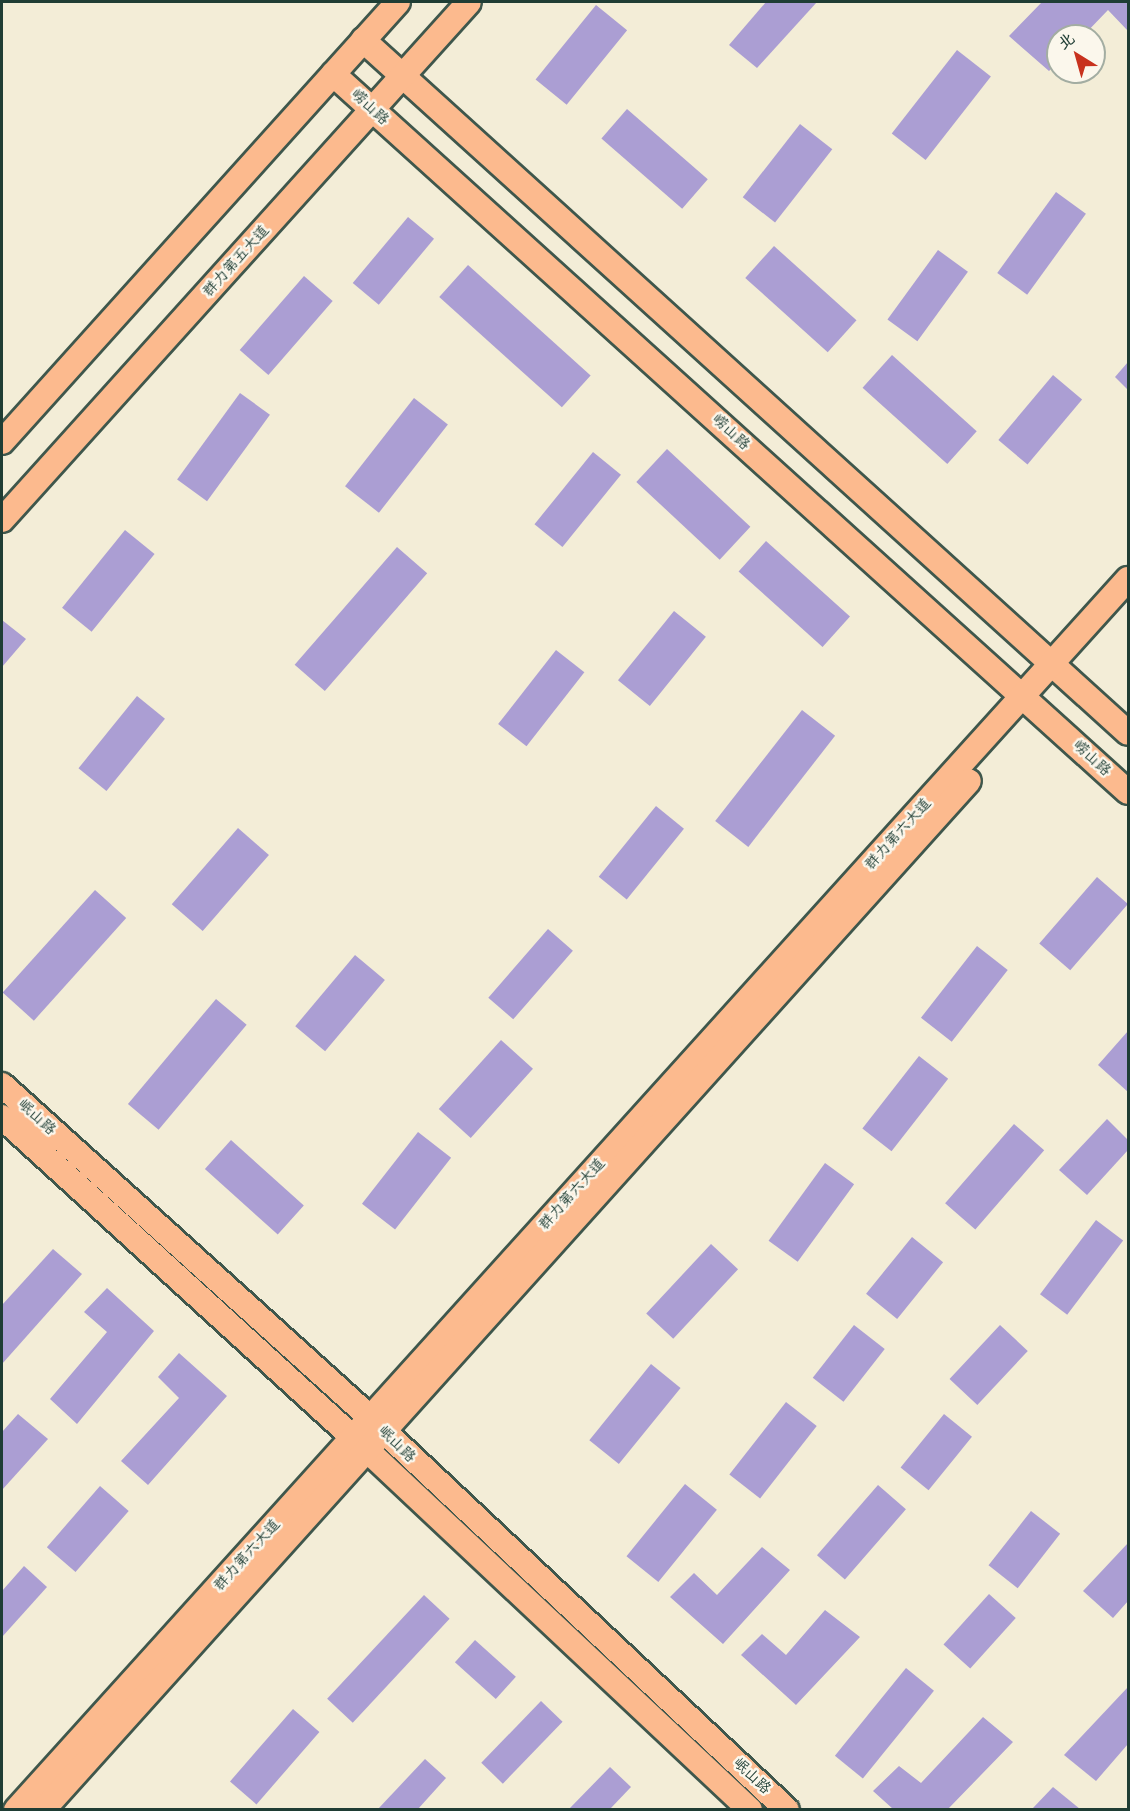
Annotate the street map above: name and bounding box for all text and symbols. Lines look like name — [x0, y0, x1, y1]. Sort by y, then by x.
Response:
north arrow — [1046, 24, 1106, 84]
text: 北 — [1053, 28, 1079, 54]
street label: 崂山路 — [347, 85, 393, 129]
street label: 群力第五大道 — [199, 222, 273, 300]
street label: 崂山路 — [708, 410, 754, 454]
street label: 崂山路 — [1069, 736, 1115, 780]
street label: 群力第六大道 — [861, 795, 935, 873]
street label: 岷山路 — [14, 1095, 60, 1139]
street label: 群力第六大道 — [535, 1155, 609, 1233]
street label: 岷山路 — [375, 1422, 419, 1466]
street label: 群力第六大道 — [210, 1516, 284, 1594]
street label: 岷山路 — [729, 1754, 775, 1798]

